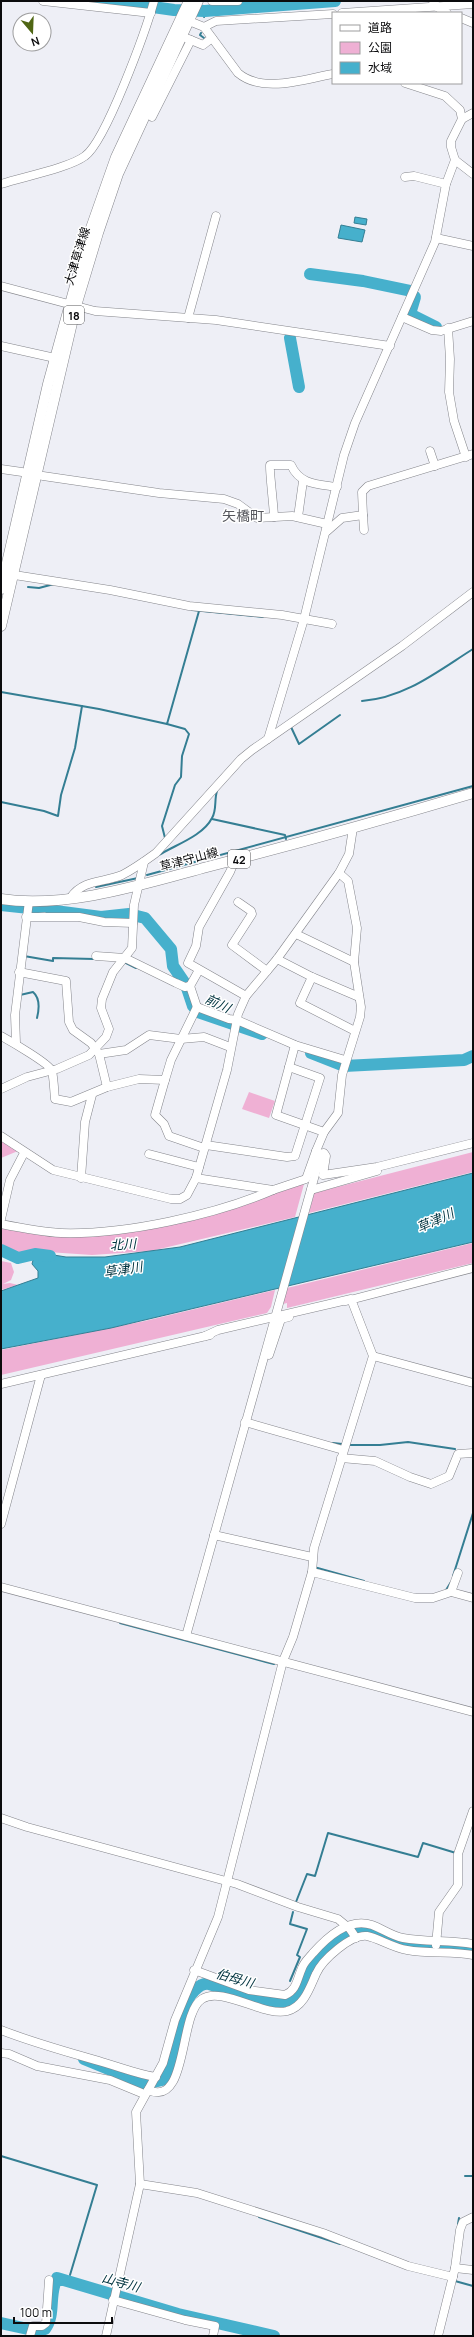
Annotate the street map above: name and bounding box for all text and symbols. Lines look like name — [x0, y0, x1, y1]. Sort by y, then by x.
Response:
north arrow — [12, 12, 52, 52]
legend — [332, 12, 462, 84]
text: 道路 — [368, 19, 392, 36]
text: N — [29, 34, 42, 50]
text: 公園 — [368, 39, 392, 56]
text: 水域 — [368, 59, 392, 76]
street label: 大津草津線 — [60, 225, 94, 287]
road number: 18 — [64, 306, 84, 324]
district label: 矢橋町 — [222, 506, 264, 525]
street label: 草津守山線 — [158, 843, 220, 875]
road number: 42 — [228, 850, 250, 868]
water label: 前川 — [202, 989, 235, 1017]
water label: 草津川 — [414, 1203, 458, 1236]
water label: 北川 — [110, 1234, 138, 1254]
water label: 草津川 — [102, 1257, 146, 1281]
water label: 伯母川 — [214, 1964, 258, 1993]
water label: 山寺川 — [100, 2268, 144, 2297]
scale bar — [14, 2299, 112, 2325]
text: 100 m — [20, 2304, 52, 2321]

